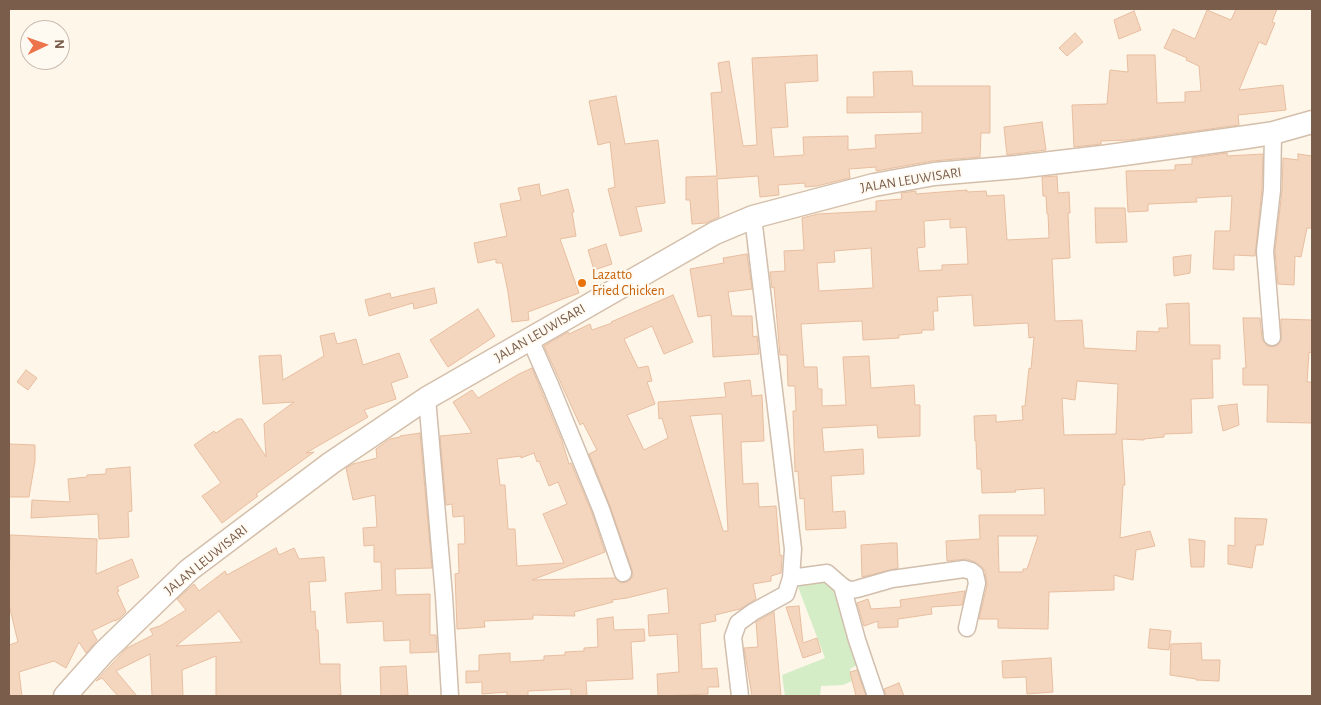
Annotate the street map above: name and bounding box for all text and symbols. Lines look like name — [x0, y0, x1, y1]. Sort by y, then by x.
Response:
north arrow — [20, 20, 70, 70]
text: N — [52, 39, 66, 49]
street label: JALAN LEUWISARI — [859, 164, 963, 196]
place label: Lazatto Fried Chicken — [592, 267, 665, 300]
marker: Lazatto Fried Chicken — [576, 277, 588, 289]
street label: JALAN LEUWISARI — [492, 300, 588, 366]
street label: JALAN LEUWISARI — [161, 521, 251, 599]

